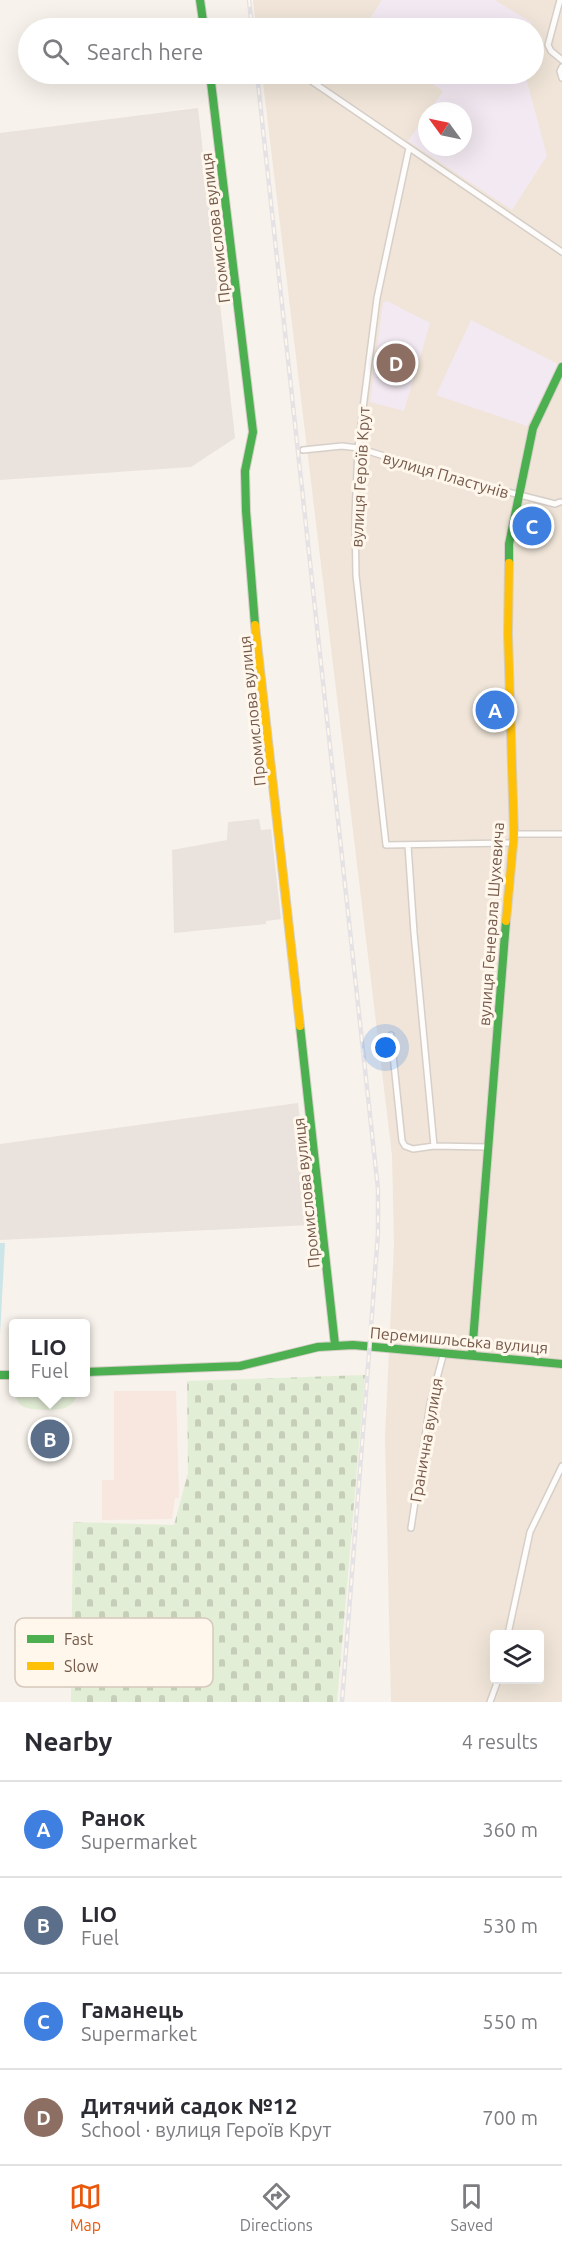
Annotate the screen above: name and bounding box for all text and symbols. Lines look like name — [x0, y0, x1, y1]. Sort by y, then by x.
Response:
search box — [18, 18, 544, 84]
icon: search — [39, 35, 72, 68]
text: Search here — [87, 39, 203, 64]
north arrow — [418, 102, 472, 156]
street label: Промислова вулиця — [197, 152, 233, 304]
pin: D — [376, 340, 416, 386]
street label: вулиця Героїв Крут — [347, 406, 373, 548]
street label: вулиця Пластунів — [381, 448, 511, 502]
pin: C — [512, 504, 552, 548]
street label: Промислова вулиця — [235, 635, 269, 787]
pin: A — [476, 688, 514, 732]
street label: вулиця Генерала Шухевича — [475, 822, 507, 1026]
your location — [371, 1033, 400, 1062]
street label: Промислова вулиця — [289, 1117, 323, 1269]
popup — [9, 1319, 90, 1397]
street label: Перемишльська вулиця — [369, 1323, 549, 1357]
text: LIO — [31, 1334, 67, 1359]
text: Fuel — [31, 1359, 68, 1382]
street label: Гранична вулиця — [406, 1377, 446, 1503]
pin: B — [31, 1416, 70, 1462]
legend — [15, 1618, 213, 1687]
text: Fast — [64, 1630, 94, 1648]
map controls — [490, 1630, 544, 1684]
button: layers — [490, 1630, 544, 1684]
text: Slow — [64, 1657, 99, 1675]
text: Nearby — [24, 1727, 112, 1756]
text: 4 results — [462, 1730, 538, 1753]
text: Ранок — [81, 1805, 145, 1830]
text: A — [36, 1818, 51, 1841]
text: 360 m — [482, 1818, 538, 1841]
text: Supermarket — [81, 1830, 197, 1853]
text: LIO — [81, 1901, 117, 1926]
text: B — [37, 1914, 50, 1937]
text: 530 m — [482, 1914, 538, 1937]
text: Fuel — [81, 1926, 119, 1949]
text: Гаманець — [81, 1997, 184, 2022]
text: C — [37, 2010, 50, 2033]
text: 550 m — [482, 2010, 538, 2033]
text: Supermarket — [81, 2022, 197, 2045]
text: Дитячий садок №12 — [81, 2093, 297, 2118]
text: D — [36, 2106, 51, 2129]
text: 700 m — [482, 2106, 538, 2129]
text: School · вулиця Героїв Крут — [81, 2118, 331, 2141]
tab: Map — [69, 2180, 102, 2234]
tab: Directions — [240, 2180, 313, 2234]
tab: Saved — [451, 2180, 493, 2234]

